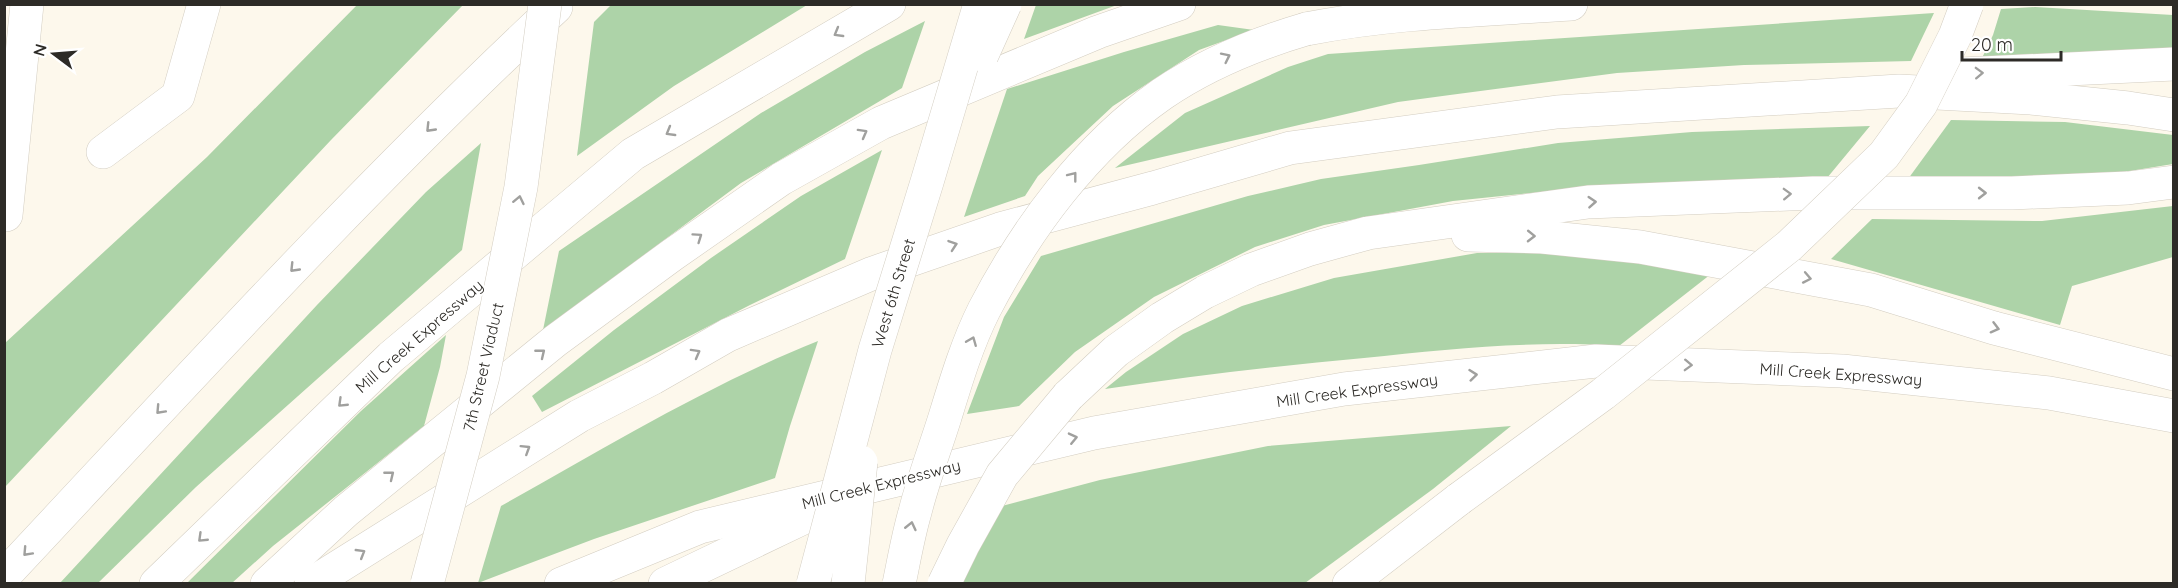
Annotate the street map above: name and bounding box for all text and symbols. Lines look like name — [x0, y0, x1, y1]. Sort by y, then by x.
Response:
north arrow — [24, 24, 84, 84]
scale bar — [1962, 24, 2061, 62]
one-way arrow — [834, 26, 844, 37]
text: 20 m — [1971, 33, 2013, 56]
text: N — [28, 41, 51, 58]
one-way arrow — [1220, 53, 1231, 65]
one-way arrow — [1975, 67, 1984, 80]
one-way arrow — [427, 121, 438, 132]
one-way arrow — [666, 125, 676, 136]
one-way arrow — [857, 129, 867, 141]
one-way arrow — [1066, 171, 1077, 182]
one-way arrow — [1977, 187, 1986, 199]
one-way arrow — [1782, 188, 1791, 201]
one-way arrow — [512, 195, 525, 205]
one-way arrow — [1587, 196, 1597, 209]
one-way arrow — [1527, 230, 1536, 242]
one-way arrow — [691, 233, 702, 244]
street label: West 6th Street — [867, 236, 919, 350]
one-way arrow — [947, 240, 958, 253]
one-way arrow — [291, 261, 302, 272]
one-way arrow — [1801, 271, 1811, 284]
street label: Mill Creek Expressway — [351, 275, 487, 397]
street label: 7th Street Viaduct — [458, 301, 508, 433]
one-way arrow — [1990, 321, 2000, 334]
one-way arrow — [965, 336, 977, 347]
one-way arrow — [534, 349, 545, 360]
one-way arrow — [690, 349, 700, 361]
street label: Mill Creek Expressway — [1759, 358, 1923, 390]
one-way arrow — [1683, 359, 1692, 371]
street label: Mill Creek Expressway — [1275, 369, 1439, 411]
one-way arrow — [1468, 369, 1477, 382]
one-way arrow — [339, 396, 349, 407]
one-way arrow — [156, 403, 167, 413]
one-way arrow — [1068, 432, 1078, 445]
one-way arrow — [519, 445, 530, 456]
street label: Mill Creek Expressway — [800, 455, 962, 513]
one-way arrow — [383, 472, 394, 483]
one-way arrow — [904, 522, 917, 532]
one-way arrow — [198, 531, 208, 542]
one-way arrow — [23, 545, 34, 556]
one-way arrow — [355, 548, 365, 560]

